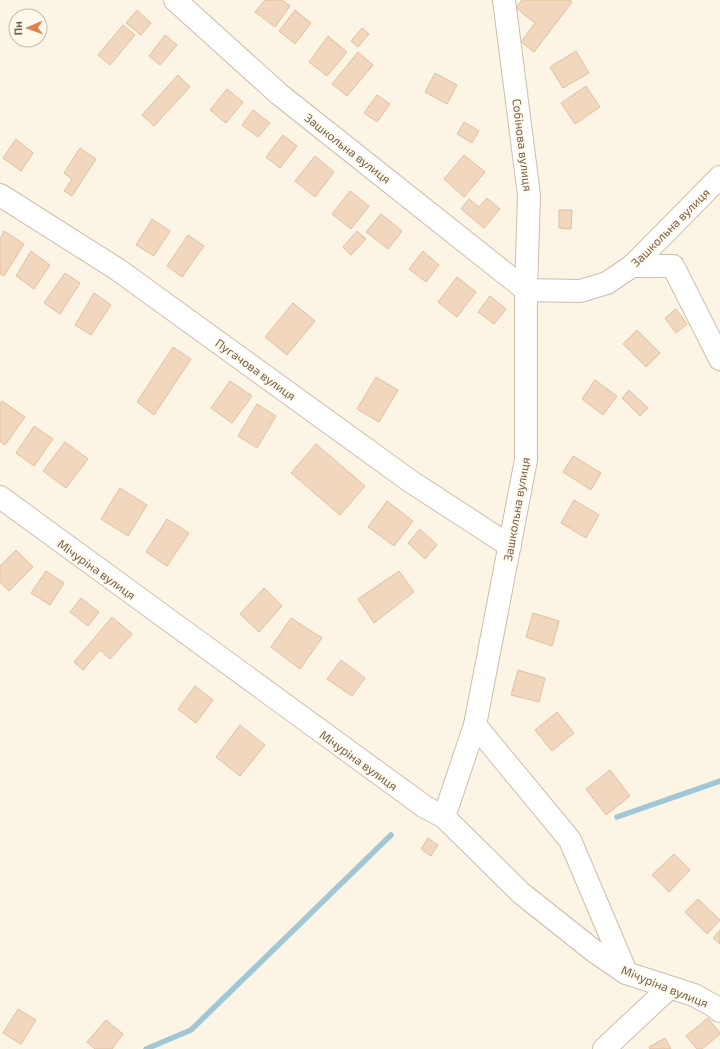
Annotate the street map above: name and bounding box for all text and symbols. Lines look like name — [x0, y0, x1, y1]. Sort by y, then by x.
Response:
north arrow — [8, 8, 48, 48]
text: Пн — [11, 21, 24, 36]
street label: Собінова вулиця — [509, 98, 536, 192]
street label: Зашкольна вулиця — [302, 110, 394, 187]
street label: Зашкольна вулиця — [628, 185, 713, 270]
street label: Пугачова вулиця — [213, 335, 299, 404]
street label: Зашкольна вулиця — [500, 456, 533, 562]
street label: Мічуріна вулиця — [55, 536, 139, 603]
street label: Мічуріна вулиця — [317, 727, 401, 794]
street label: Мічуріна вулиця — [619, 962, 711, 1011]

